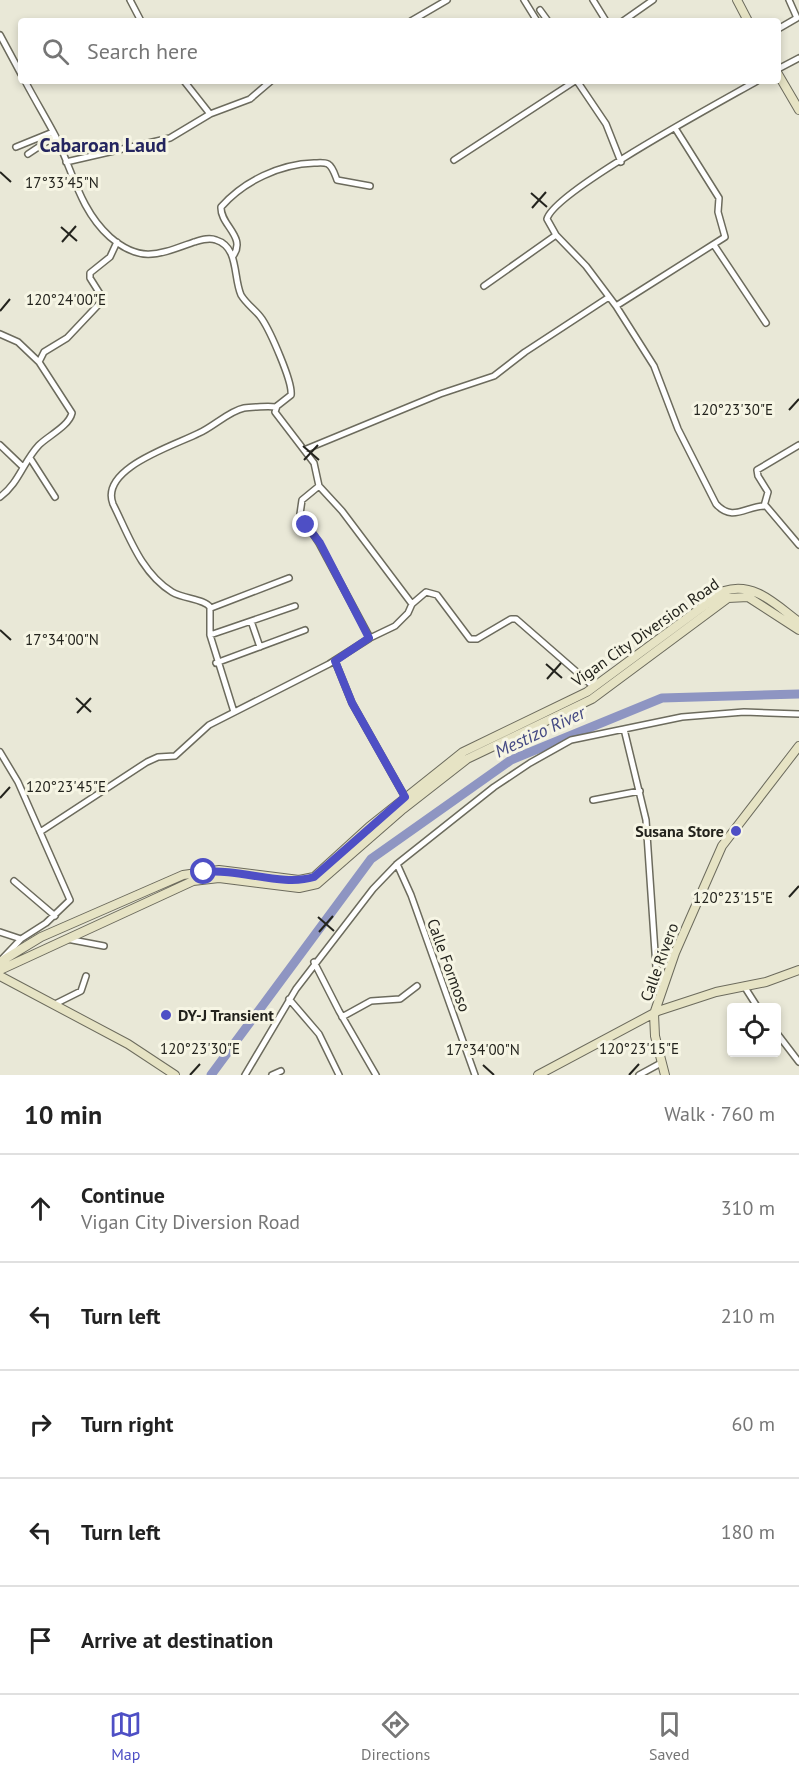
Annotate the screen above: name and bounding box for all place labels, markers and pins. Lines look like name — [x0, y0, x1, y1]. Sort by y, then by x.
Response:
place label: Susana Store — [635, 821, 724, 841]
marker: Susana Store — [729, 824, 743, 838]
place label: DY-J Transient — [178, 1005, 274, 1025]
marker: DY-J Transient — [159, 1008, 173, 1022]

